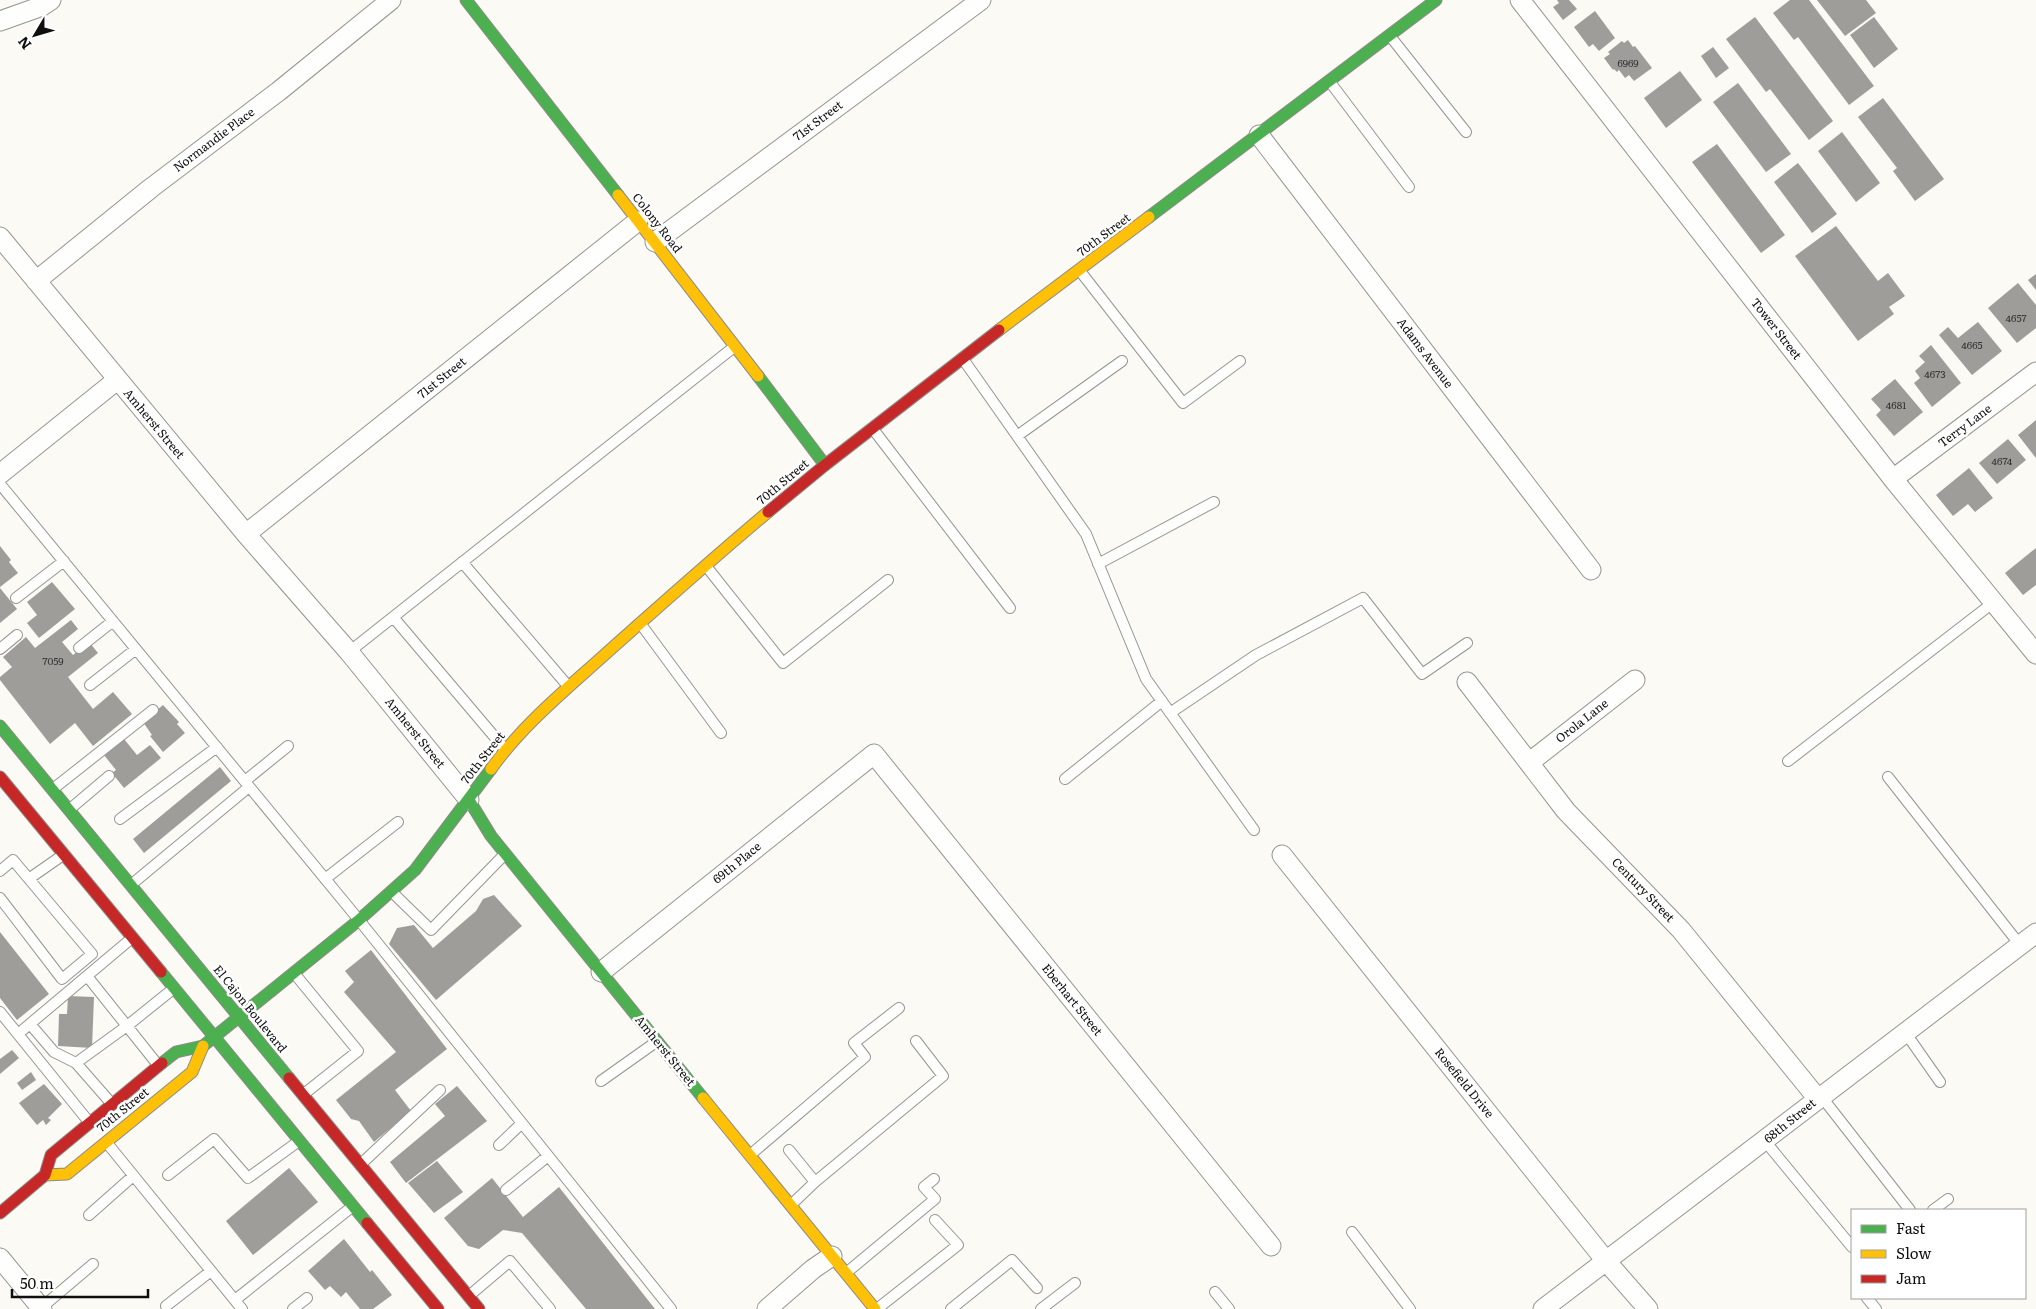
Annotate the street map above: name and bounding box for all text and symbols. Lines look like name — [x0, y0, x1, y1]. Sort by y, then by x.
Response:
north arrow — [10, 10, 60, 60]
text: N — [12, 33, 35, 54]
house number: 6969 — [1617, 55, 1639, 70]
street label: 71st Street — [789, 96, 846, 145]
street label: Normandie Place — [169, 103, 258, 176]
street label: Colony Road — [629, 189, 687, 257]
street label: 70th Street — [1073, 208, 1134, 260]
street label: Tower Street — [1747, 294, 1807, 363]
house number: 4657 — [2006, 310, 2026, 325]
street label: Adams Avenue — [1393, 313, 1458, 391]
house number: 4665 — [1961, 337, 1983, 352]
street label: 71st Street — [413, 352, 470, 402]
house number: 4673 — [1924, 366, 1946, 381]
street label: Amherst Street — [120, 384, 190, 462]
house number: 4681 — [1886, 397, 1906, 412]
street label: Terry Lane — [1934, 399, 1995, 451]
house number: 4674 — [1992, 453, 2013, 468]
street label: 70th Street — [753, 454, 812, 508]
house number: 7059 — [42, 653, 64, 668]
street label: Amherst Street — [381, 693, 450, 772]
street label: Orola Lane — [1551, 694, 1612, 747]
street label: 70th Street — [456, 727, 509, 788]
street label: 69th Place — [708, 837, 764, 887]
street label: Century Street — [1608, 853, 1679, 926]
street label: Eberhart Street — [1038, 960, 1108, 1039]
street label: El Cajon Boulevard — [210, 961, 292, 1057]
street label: Amherst Street — [631, 1011, 700, 1090]
street label: Rosefield Drive — [1431, 1043, 1499, 1121]
street label: 70th Street — [92, 1082, 152, 1136]
street label: 68th Street — [1759, 1093, 1819, 1147]
legend — [1851, 1209, 2026, 1299]
text: Fast — [1896, 1216, 1925, 1239]
text: Slow — [1896, 1241, 1931, 1264]
scale bar — [12, 1266, 149, 1298]
text: Jam — [1896, 1266, 1927, 1289]
text: 50 m — [20, 1271, 54, 1294]

